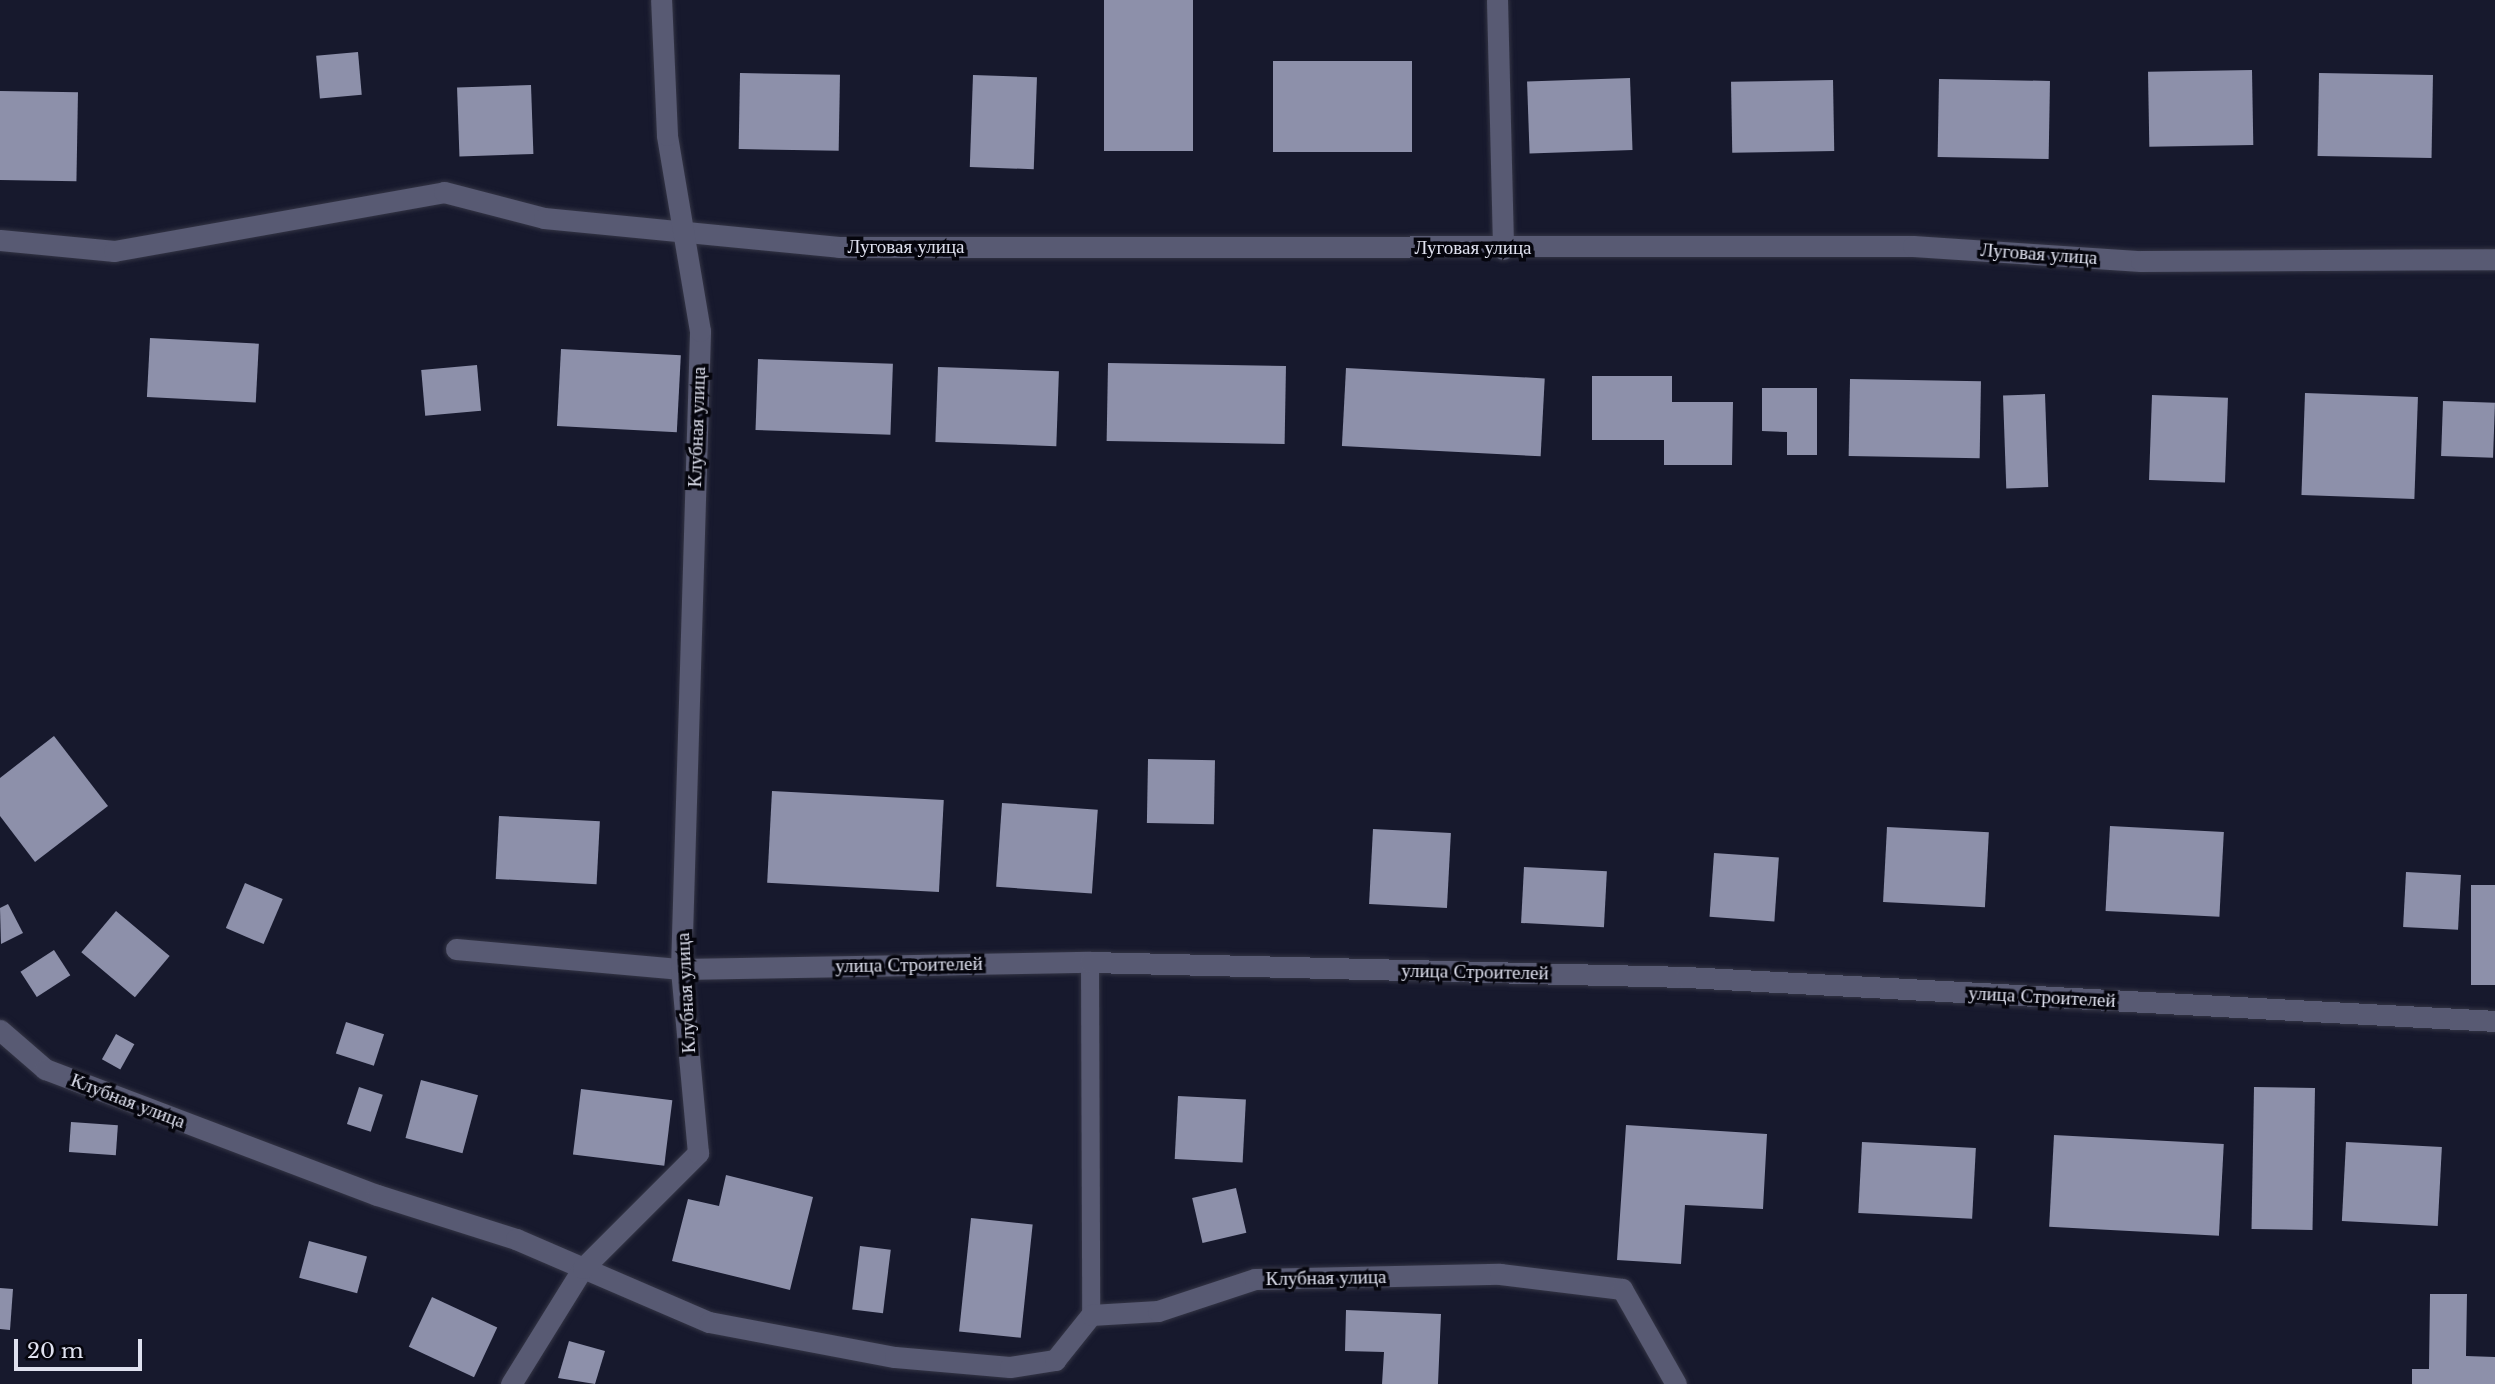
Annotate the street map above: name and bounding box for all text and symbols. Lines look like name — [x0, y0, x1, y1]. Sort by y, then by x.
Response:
street label: Луговая улица — [848, 236, 964, 258]
street label: Луговая улица — [1415, 237, 1531, 259]
street label: Луговая улица — [1980, 239, 2098, 269]
street label: Клубная улица — [683, 366, 711, 488]
street label: Клубная улица — [671, 932, 701, 1054]
street label: улица Строителей — [835, 952, 983, 978]
street label: улица Строителей — [1401, 959, 1549, 985]
street label: улица Строителей — [1968, 982, 2116, 1012]
street label: Клубная улица — [68, 1069, 188, 1133]
street label: Клубная улица — [1265, 1266, 1387, 1290]
scale bar — [18, 1324, 145, 1368]
text: 20 m — [27, 1338, 84, 1364]

